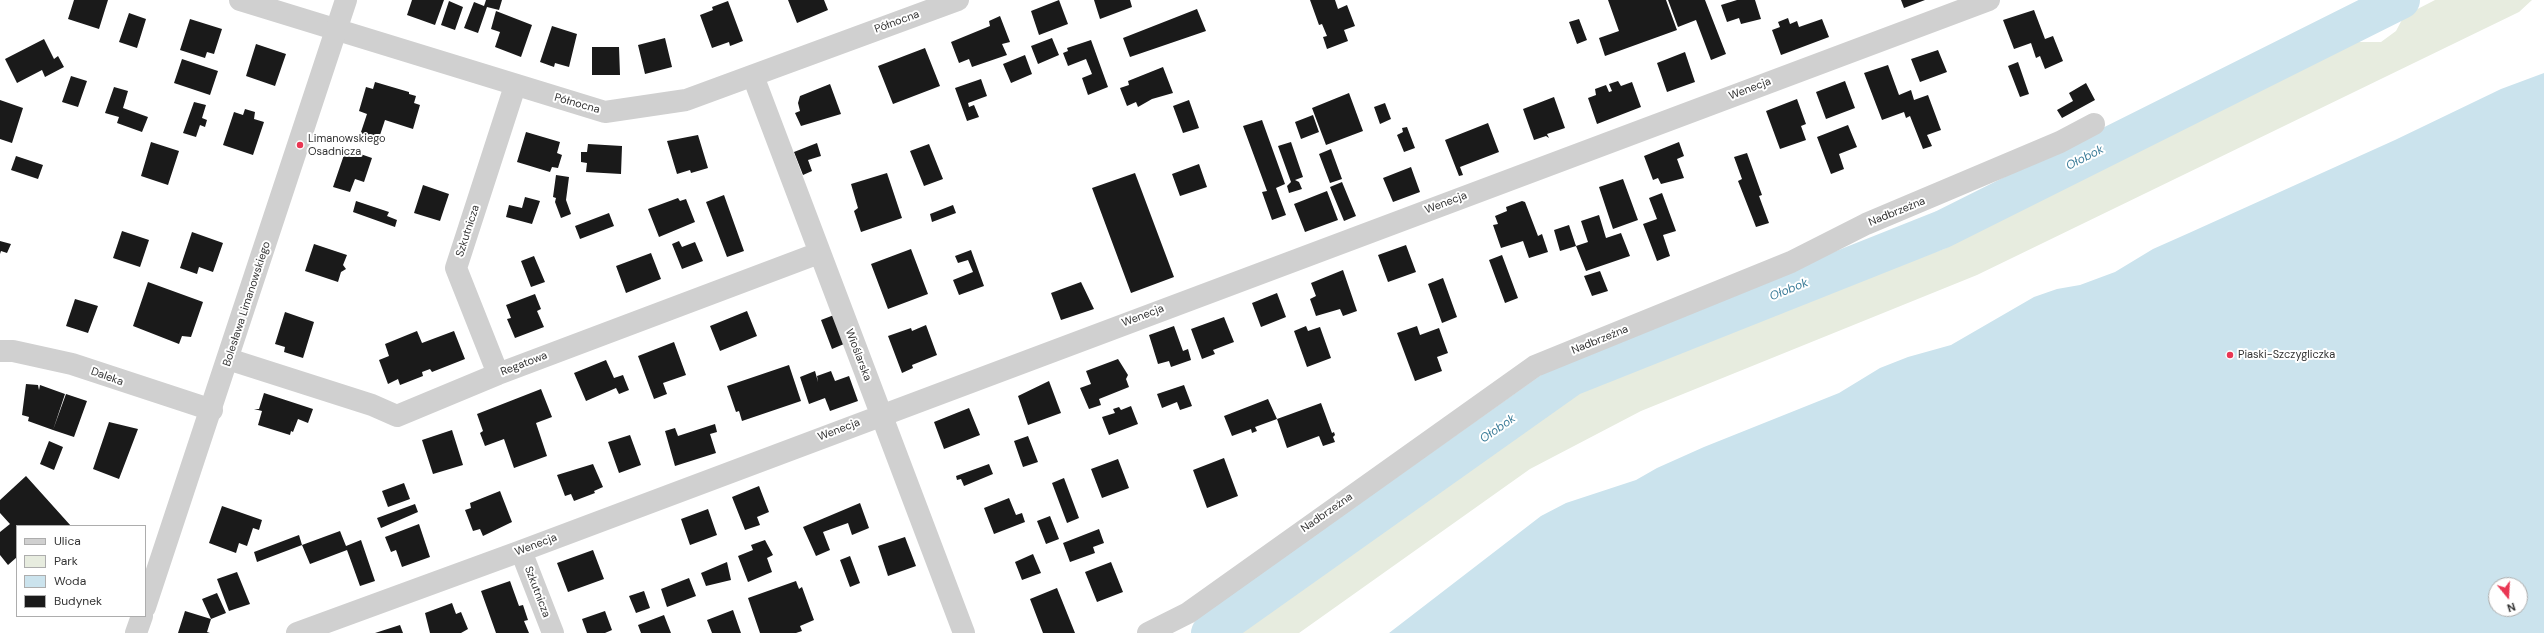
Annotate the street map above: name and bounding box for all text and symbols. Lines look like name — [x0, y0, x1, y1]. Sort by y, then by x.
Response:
street label: Północna — [873, 8, 921, 36]
street label: Wenecja — [1727, 75, 1773, 103]
street label: Północna — [553, 91, 601, 117]
place label: Limanowskiego Osadnicza — [308, 132, 386, 158]
marker: Limanowskiego Osadnicza — [295, 140, 305, 150]
water label: Ołobok — [2064, 142, 2106, 174]
street label: Wenecja — [1423, 189, 1469, 217]
street label: Nadbrzeżna — [1867, 195, 1927, 229]
street label: Szkutnicza — [453, 203, 483, 259]
street label: Bolesława Limanowskiego — [221, 240, 273, 368]
water label: Ołobok — [1768, 276, 1810, 304]
street label: Wenecja — [1120, 302, 1166, 330]
street label: Nadbrzeżna — [1570, 323, 1630, 357]
street label: Wioślarska — [842, 327, 874, 383]
place label: Piaski-Szczygliczka — [2238, 348, 2335, 362]
street label: Regatowa — [499, 349, 549, 379]
marker: Piaski-Szczygliczka — [2225, 350, 2235, 360]
street label: Daleka — [89, 365, 125, 389]
water label: Ołobok — [1477, 412, 1519, 446]
street label: Wenecja — [816, 416, 862, 444]
street label: Nadbrzeżna — [1299, 490, 1355, 536]
legend — [16, 525, 146, 617]
street label: Wenecja — [513, 531, 559, 559]
text: Ulica — [54, 533, 81, 549]
text: Park — [54, 553, 78, 569]
street label: Szkutnicza — [521, 565, 553, 619]
text: Woda — [54, 573, 86, 589]
north arrow — [2488, 577, 2528, 617]
text: Budynek — [54, 593, 102, 609]
text: N — [2505, 600, 2517, 615]

